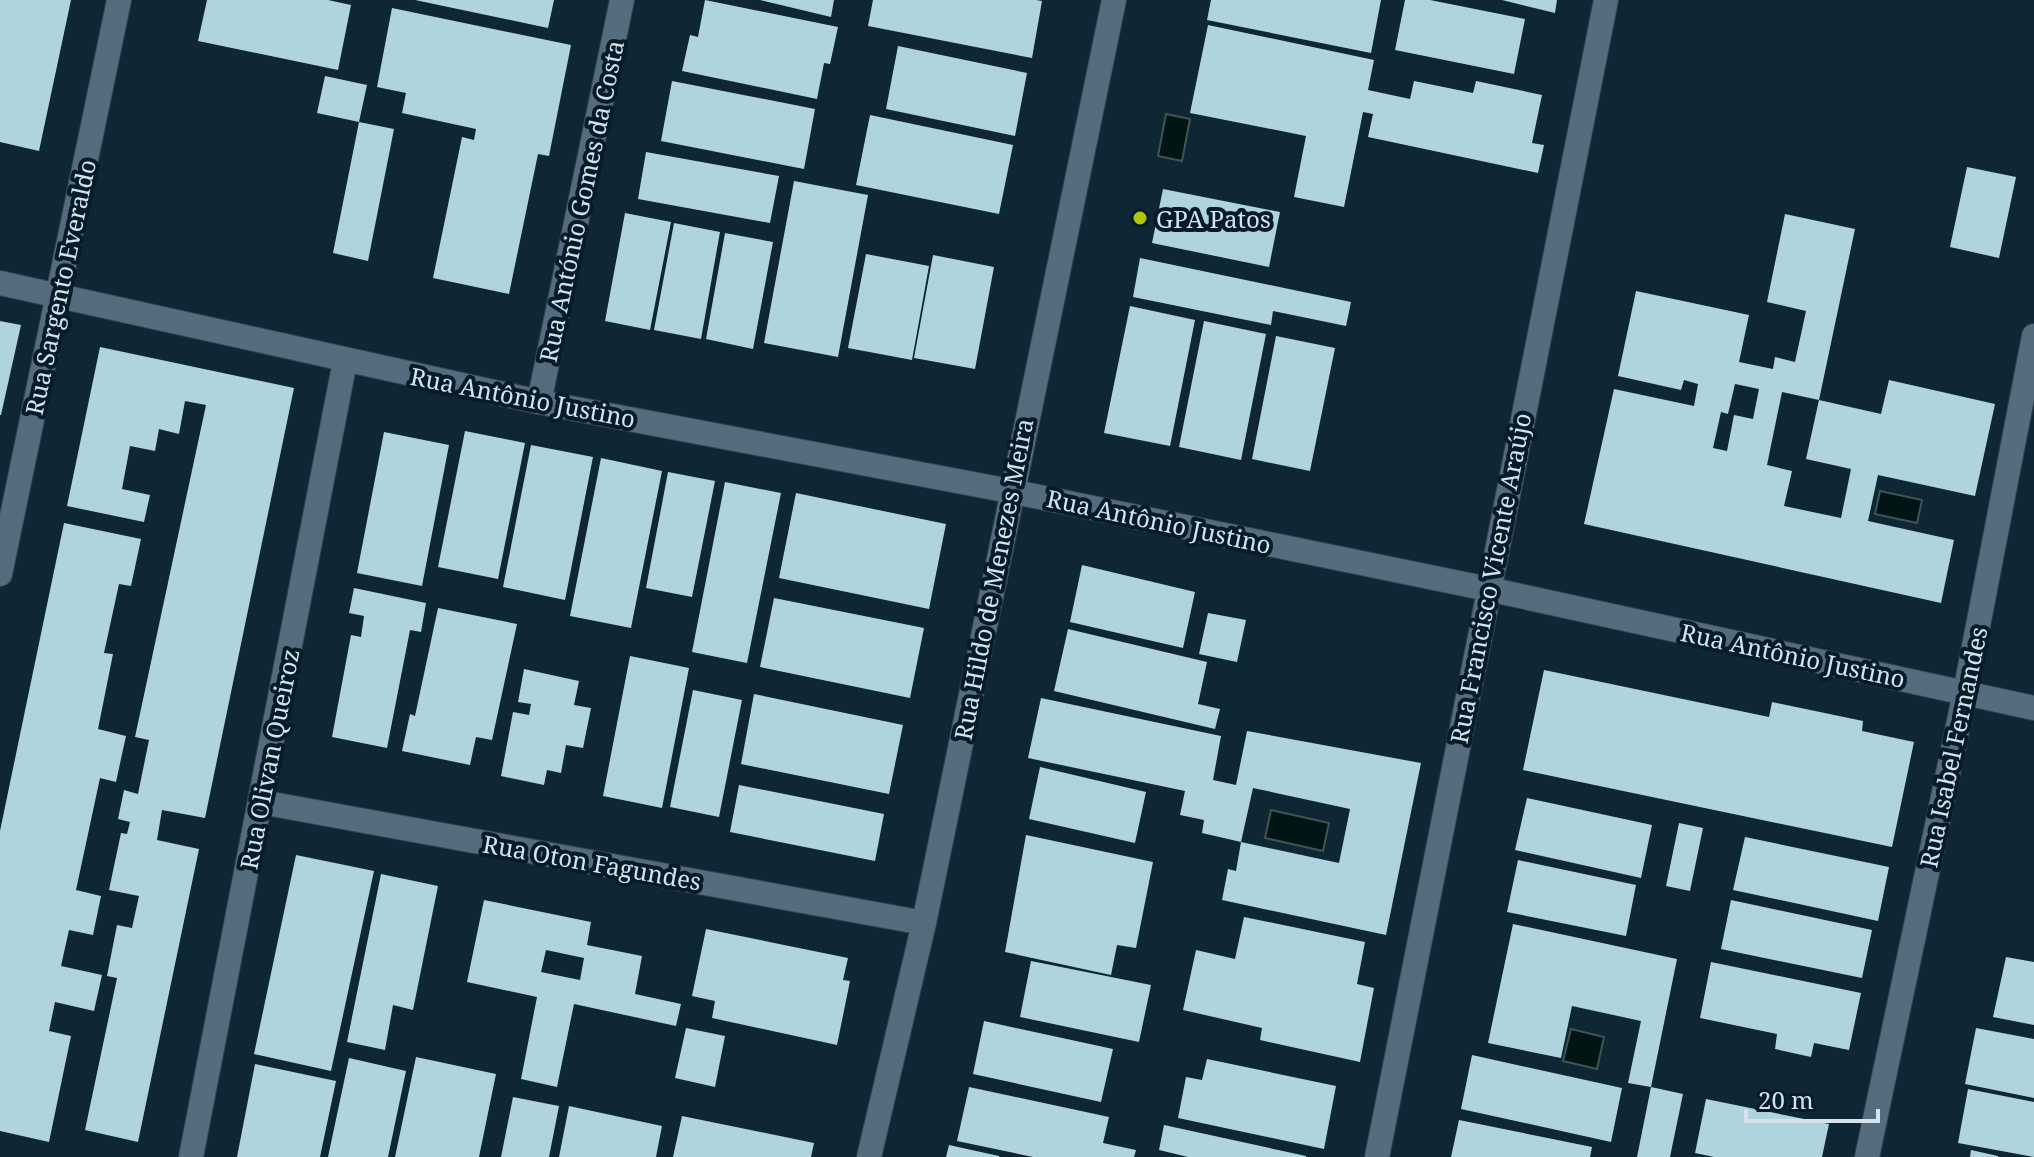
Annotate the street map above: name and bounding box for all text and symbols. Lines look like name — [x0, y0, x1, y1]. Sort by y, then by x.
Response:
street label: Rua António Gomes da Costa — [531, 37, 631, 365]
street label: Rua Sargento Everaldo — [17, 156, 103, 418]
place label: GPA Patos — [1156, 202, 1271, 235]
marker: GPA Patos — [1131, 209, 1149, 227]
street label: Rua Antônio Justino — [408, 359, 638, 435]
street label: Rua Francisco Vicente Araújo — [1442, 410, 1538, 746]
street label: Rua Hildo de Menezes Meira — [946, 415, 1040, 743]
street label: Rua Antônio Justino — [1044, 481, 1274, 561]
street label: Rua Antônio Justino — [1678, 615, 1908, 695]
street label: Rua Isabel Fernandes — [1911, 624, 1995, 870]
street label: Rua Olivan Queiroz — [231, 646, 307, 872]
street label: Rua Oton Fagundes — [480, 827, 704, 897]
scale bar — [1746, 1073, 1878, 1123]
text: 20 m — [1758, 1083, 1814, 1116]

